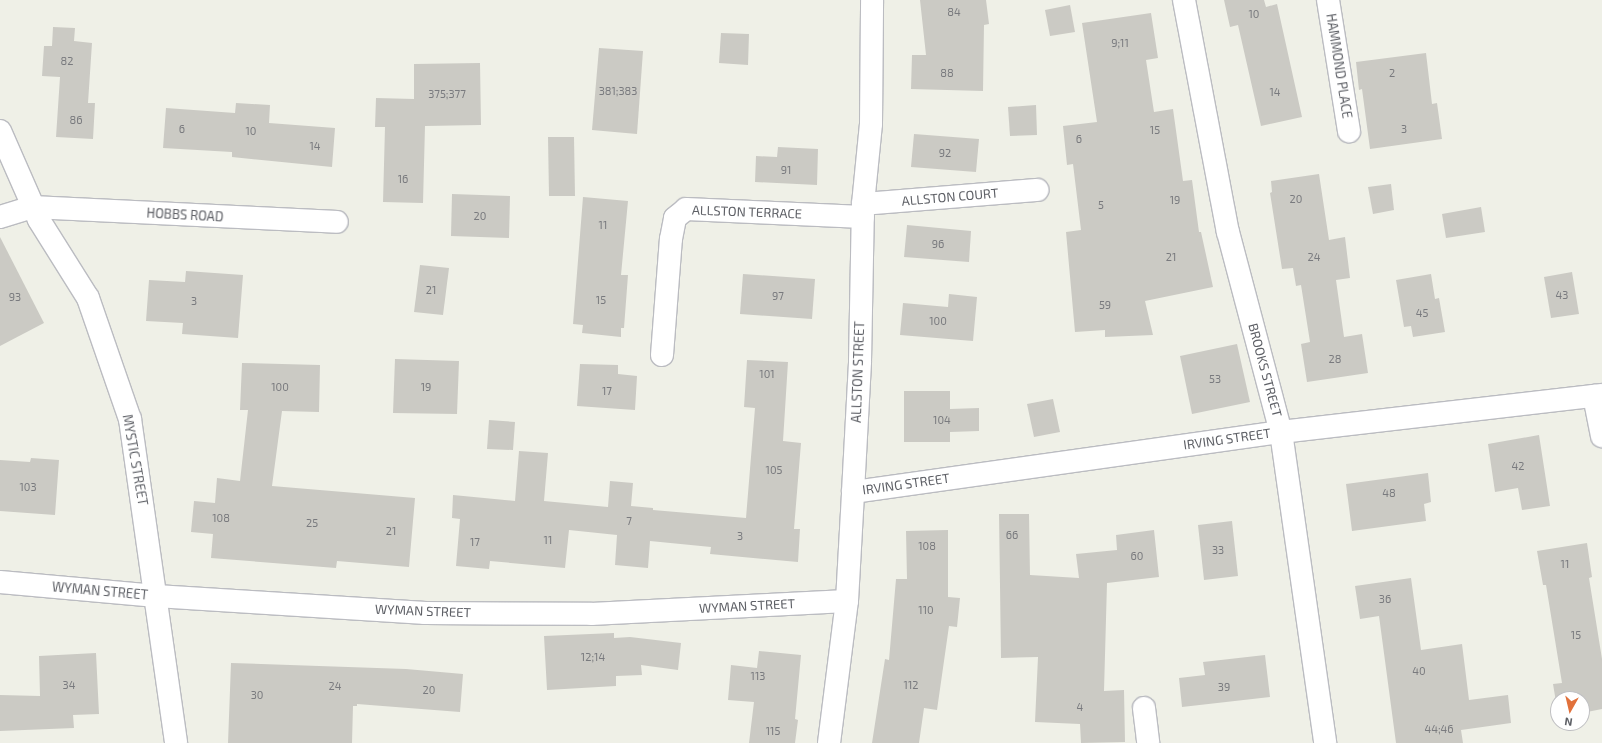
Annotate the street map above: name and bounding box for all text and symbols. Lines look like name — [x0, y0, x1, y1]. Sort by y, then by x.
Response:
house number: 84 — [947, 5, 961, 19]
house number: 10 — [1248, 7, 1260, 21]
street label: HAMMOND PLACE — [1323, 12, 1355, 120]
house number: 9;11 — [1111, 36, 1129, 50]
house number: 82 — [61, 54, 73, 68]
house number: 88 — [940, 66, 954, 80]
house number: 2 — [1389, 66, 1395, 80]
house number: 381;383 — [599, 84, 637, 98]
house number: 14 — [1269, 85, 1281, 99]
house number: 375;377 — [428, 87, 466, 101]
house number: 86 — [70, 113, 82, 127]
house number: 6 — [179, 122, 185, 136]
house number: 3 — [1401, 122, 1407, 136]
house number: 15 — [1150, 123, 1160, 137]
house number: 10 — [245, 124, 257, 138]
house number: 6 — [1076, 132, 1082, 146]
house number: 14 — [309, 139, 321, 153]
house number: 92 — [939, 146, 951, 160]
house number: 91 — [781, 163, 791, 177]
house number: 16 — [398, 172, 408, 186]
street label: ALLSTON COURT — [901, 185, 999, 209]
house number: 20 — [1290, 192, 1302, 206]
house number: 19 — [1170, 193, 1180, 207]
house number: 5 — [1098, 198, 1104, 212]
street label: ALLSTON TERRACE — [692, 202, 802, 222]
street label: HOBBS ROAD — [146, 205, 224, 225]
house number: 20 — [474, 209, 486, 223]
house number: 11 — [599, 218, 607, 232]
house number: 96 — [932, 237, 944, 251]
house number: 21 — [1166, 250, 1176, 264]
house number: 24 — [1308, 250, 1320, 264]
house number: 21 — [426, 283, 436, 297]
house number: 43 — [1556, 288, 1568, 302]
house number: 97 — [772, 289, 784, 303]
house number: 93 — [9, 290, 21, 304]
house number: 15 — [596, 293, 606, 307]
house number: 3 — [191, 294, 197, 308]
house number: 59 — [1099, 298, 1111, 312]
house number: 45 — [1416, 306, 1428, 320]
house number: 100 — [929, 314, 947, 328]
street label: ALLSTON STREET — [848, 321, 868, 423]
street label: BROOKS STREET — [1245, 321, 1285, 419]
house number: 28 — [1329, 352, 1341, 366]
house number: 101 — [759, 367, 775, 381]
house number: 53 — [1209, 372, 1221, 386]
house number: 100 — [271, 380, 289, 394]
house number: 19 — [421, 380, 431, 394]
house number: 17 — [602, 384, 612, 398]
street label: MYSTIC STREET — [119, 413, 151, 507]
house number: 104 — [933, 413, 951, 427]
street label: IRVING STREET — [1182, 425, 1272, 453]
house number: 42 — [1512, 459, 1524, 473]
house number: 105 — [766, 463, 782, 477]
street label: IRVING STREET — [861, 470, 951, 498]
house number: 103 — [19, 480, 37, 494]
house number: 48 — [1382, 486, 1396, 500]
house number: 108 — [212, 511, 230, 525]
house number: 7 — [626, 514, 632, 528]
house number: 25 — [306, 516, 318, 530]
house number: 21 — [386, 524, 396, 538]
house number: 66 — [1006, 528, 1018, 542]
house number: 3 — [737, 529, 743, 543]
house number: 11 — [544, 533, 552, 547]
house number: 17 — [470, 535, 480, 549]
house number: 108 — [918, 539, 936, 553]
house number: 33 — [1212, 543, 1224, 557]
house number: 60 — [1131, 549, 1143, 563]
house number: 11 — [1561, 557, 1569, 571]
street label: WYMAN STREET — [51, 579, 149, 603]
house number: 36 — [1379, 592, 1391, 606]
street label: WYMAN STREET — [699, 596, 795, 616]
street label: WYMAN STREET — [375, 602, 471, 620]
house number: 110 — [918, 603, 934, 617]
house number: 15 — [1571, 628, 1581, 642]
house number: 12;14 — [581, 650, 605, 664]
house number: 40 — [1412, 664, 1426, 678]
house number: 113 — [751, 669, 765, 683]
house number: 34 — [63, 678, 75, 692]
house number: 112 — [904, 678, 918, 692]
house number: 24 — [329, 679, 341, 693]
house number: 39 — [1218, 680, 1230, 694]
house number: 20 — [423, 683, 435, 697]
house number: 30 — [251, 688, 263, 702]
north arrow — [1550, 691, 1590, 731]
house number: 4 — [1077, 700, 1083, 714]
text: N — [1564, 715, 1573, 729]
house number: 44;46 — [1424, 722, 1454, 736]
house number: 115 — [766, 724, 780, 738]

